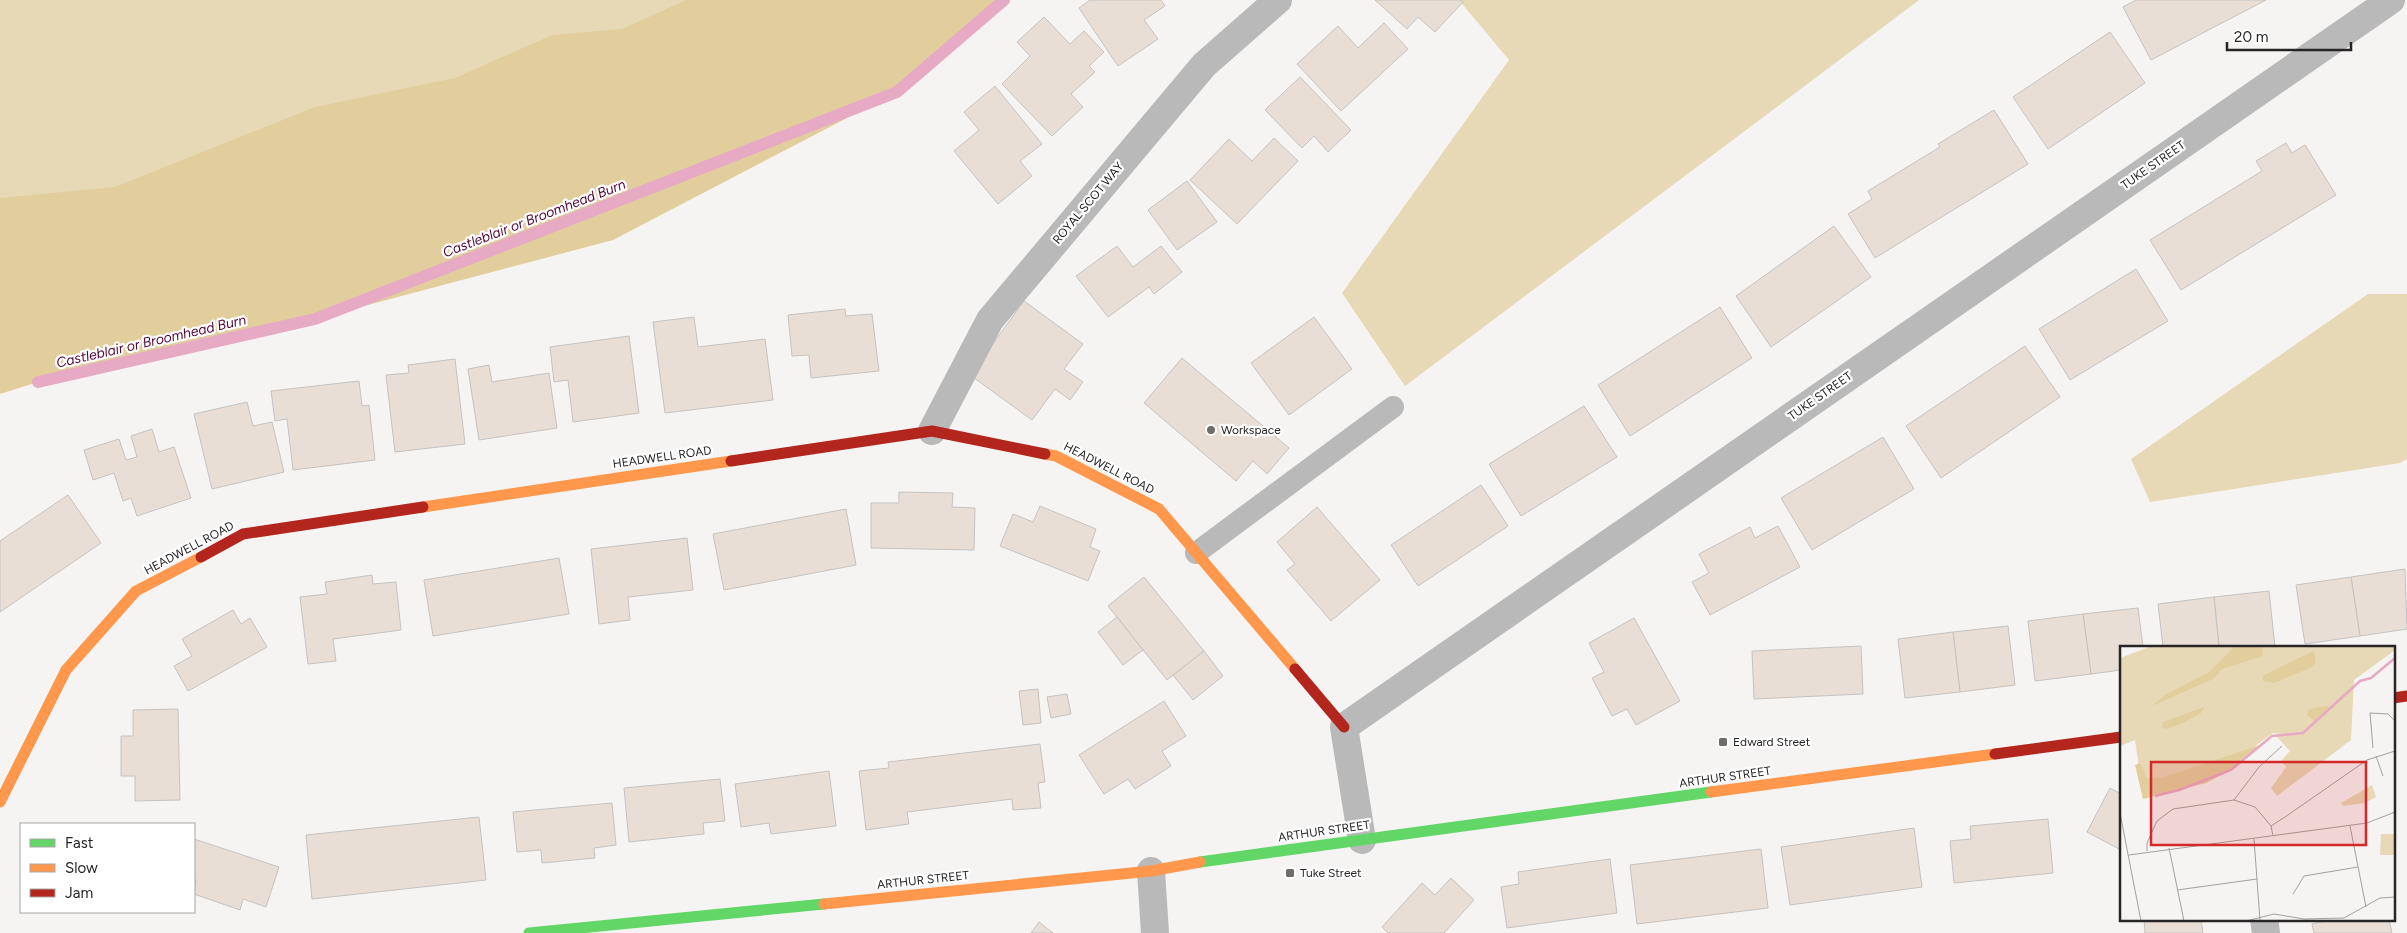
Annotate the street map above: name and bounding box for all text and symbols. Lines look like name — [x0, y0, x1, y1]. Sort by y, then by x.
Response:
scale bar — [2227, 20, 2351, 52]
text: 20 m — [2234, 28, 2268, 46]
street label: TUKE STREET — [2118, 138, 2188, 192]
street label: ROYAL SCOT WAY — [1050, 159, 1127, 247]
water label: Castleblair or Broomhead Burn — [440, 176, 628, 261]
water label: Castleblair or Broomhead Burn — [55, 311, 248, 372]
street label: TUKE STREET — [1785, 369, 1855, 423]
place label: Workspace — [1221, 423, 1281, 437]
marker: Workspace — [1205, 424, 1217, 436]
street label: HEADWELL ROAD — [1061, 439, 1157, 497]
street label: HEADWELL ROAD — [612, 443, 712, 471]
street label: HEADWELL ROAD — [142, 518, 236, 578]
inset map — [2120, 646, 2394, 920]
place label: Edward Street — [1733, 735, 1811, 749]
marker: Edward Street — [1717, 736, 1729, 748]
street label: ARTHUR STREET — [1678, 764, 1772, 790]
street label: ARTHUR STREET — [1277, 818, 1371, 844]
legend — [20, 823, 195, 913]
text: Fast — [65, 834, 94, 852]
text: Slow — [65, 859, 98, 877]
place label: Tuke Street — [1300, 866, 1362, 880]
marker: Tuke Street — [1284, 867, 1296, 879]
street label: ARTHUR STREET — [876, 868, 970, 892]
text: Jam — [65, 884, 93, 902]

